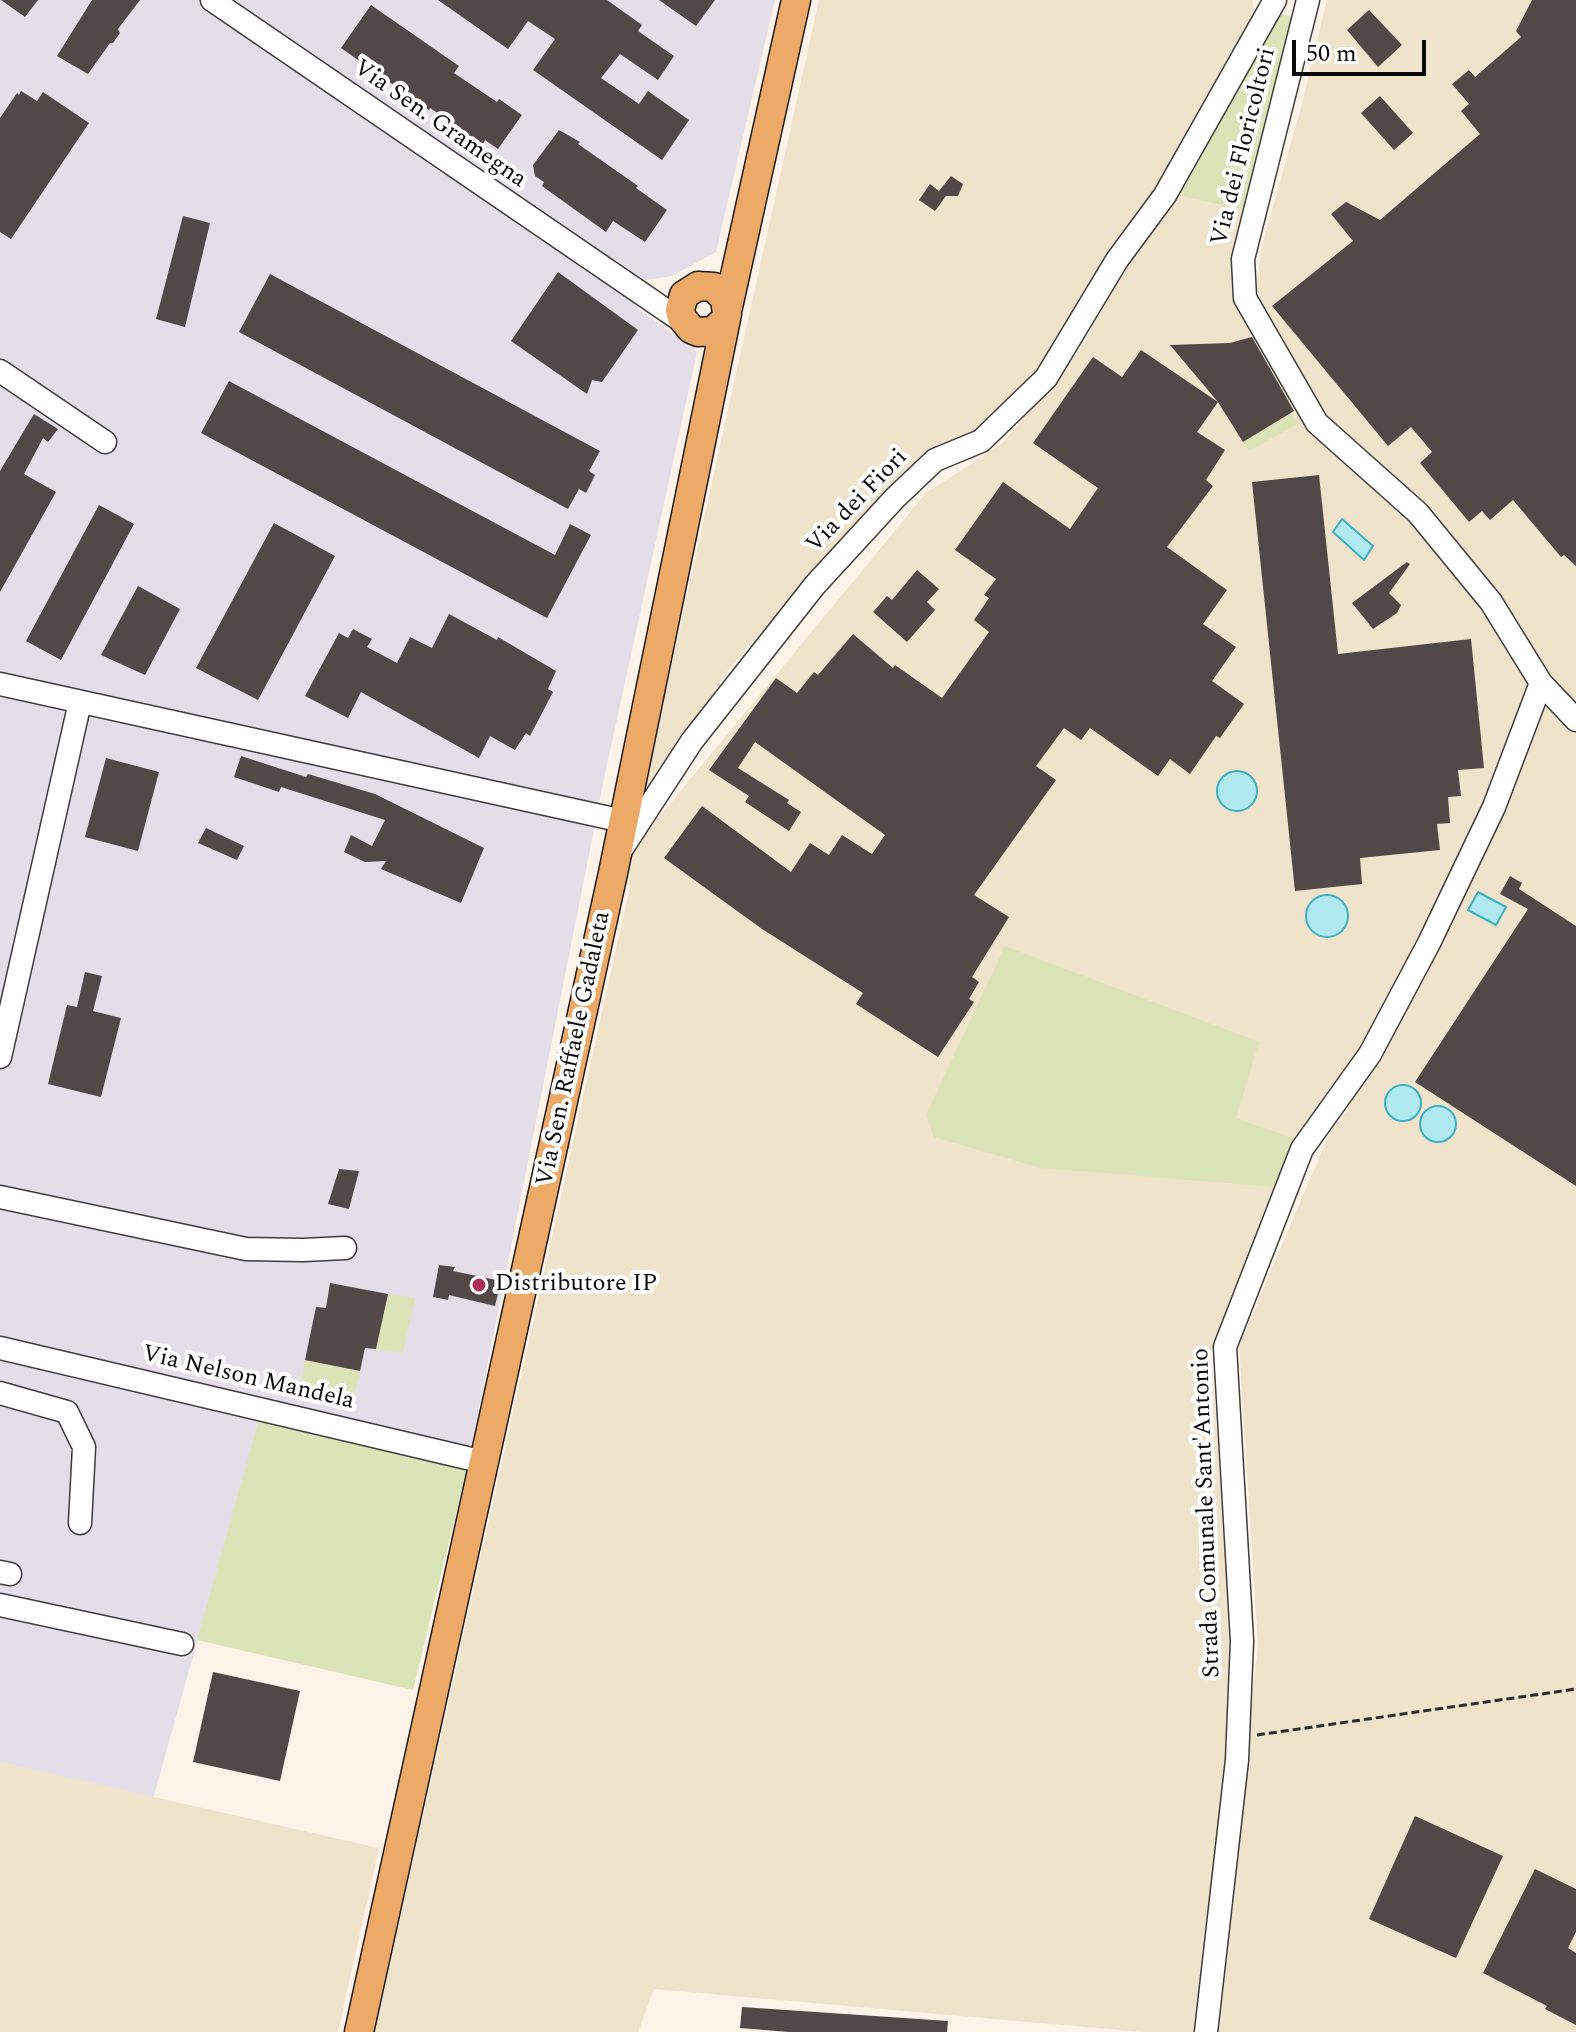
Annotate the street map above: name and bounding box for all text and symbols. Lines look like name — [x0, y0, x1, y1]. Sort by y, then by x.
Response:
scale bar — [1296, 24, 1430, 74]
text: 50 m — [1306, 36, 1357, 72]
street label: Via dei Floricoltori — [1206, 45, 1284, 249]
street label: Via Sen. Gramegna — [347, 55, 531, 195]
street label: Via dei Fiori — [801, 444, 915, 560]
street label: Via Sen. Raffaele Gadaleta — [532, 909, 618, 1189]
place label: Distributore IP — [495, 1271, 657, 1299]
marker: Distributore IP — [470, 1276, 488, 1294]
street label: Via Nelson Mandela — [139, 1341, 357, 1417]
street label: Strada Comunale Sant'Antonio — [1188, 1348, 1228, 1678]

